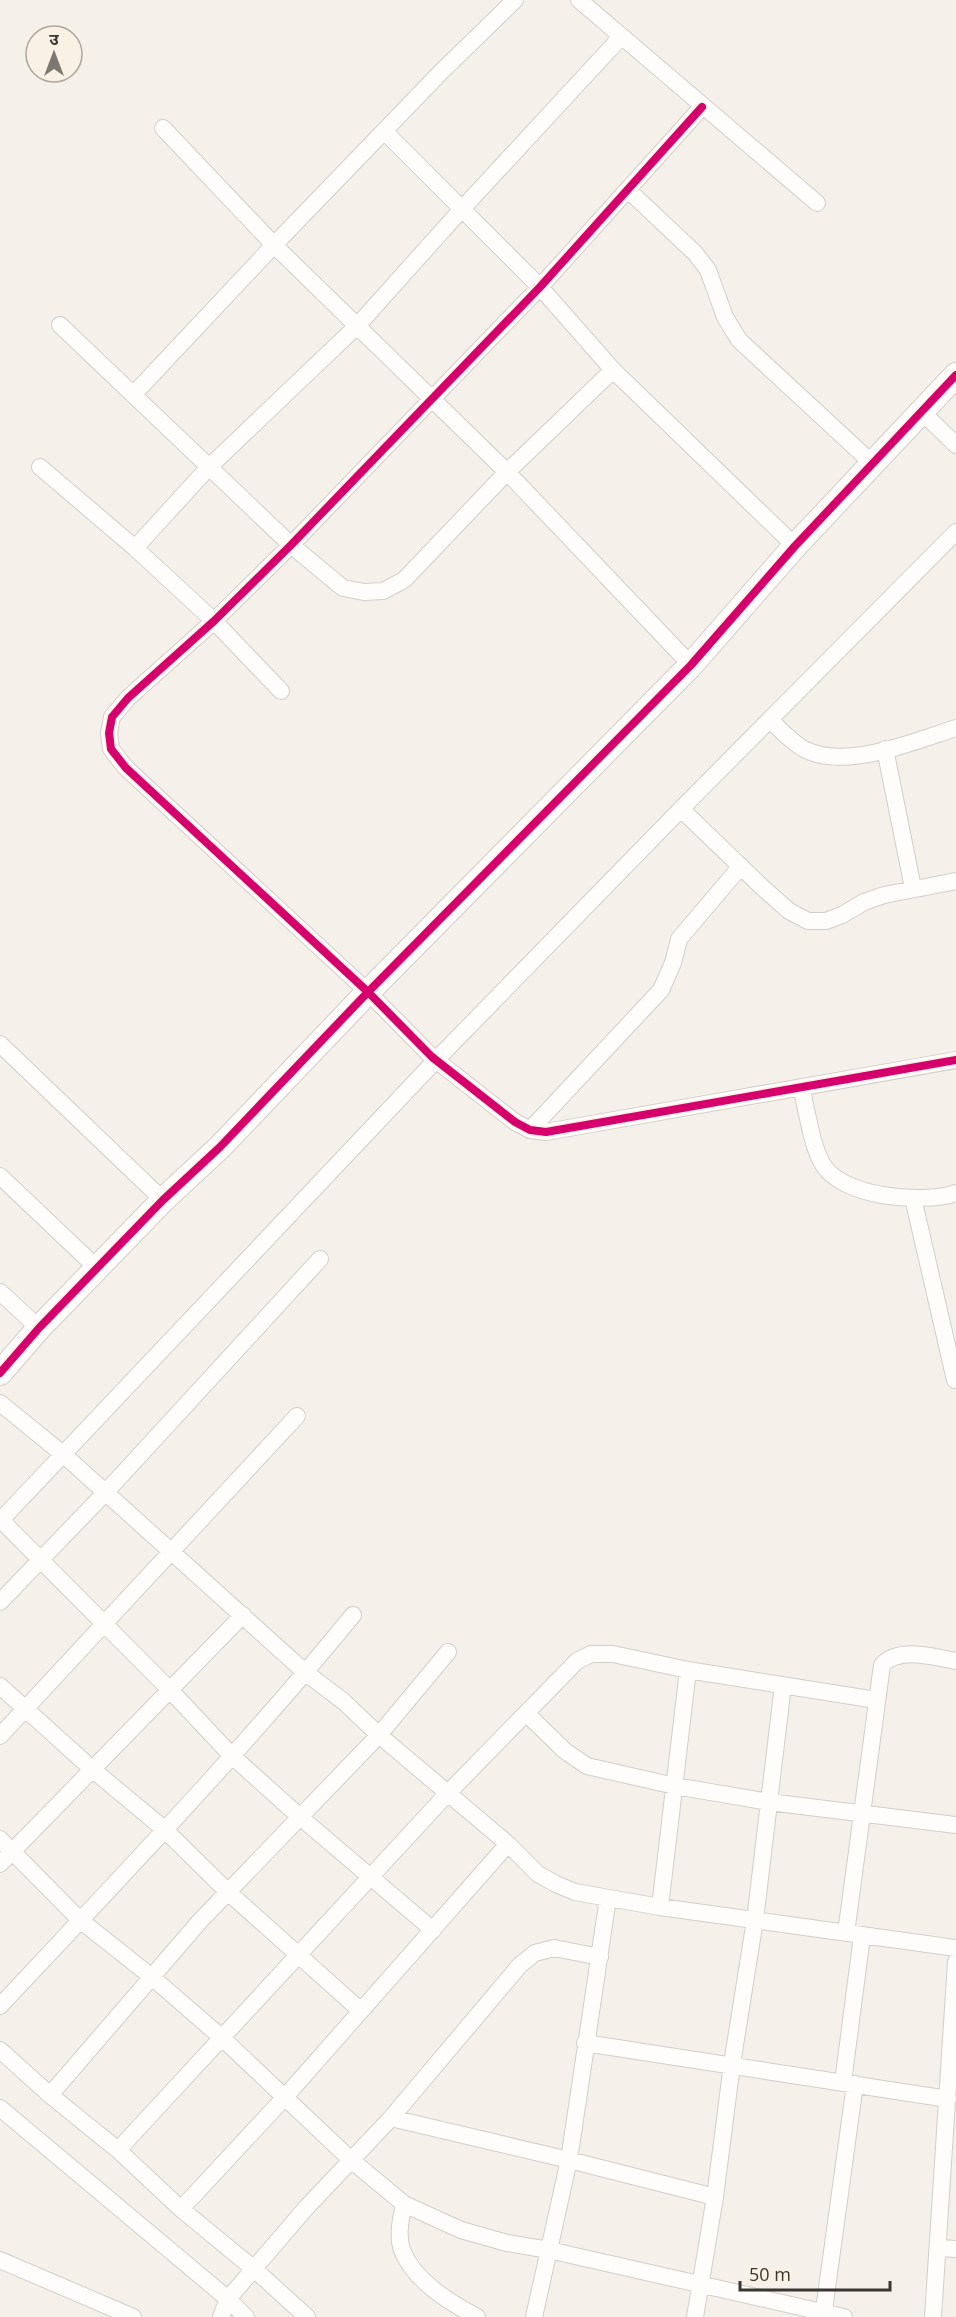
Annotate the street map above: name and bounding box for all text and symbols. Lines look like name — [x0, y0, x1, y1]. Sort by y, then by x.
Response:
north arrow — [24, 24, 84, 84]
text: उ — [49, 28, 59, 50]
scale bar — [740, 2254, 890, 2292]
text: 50 m — [749, 2262, 791, 2286]

